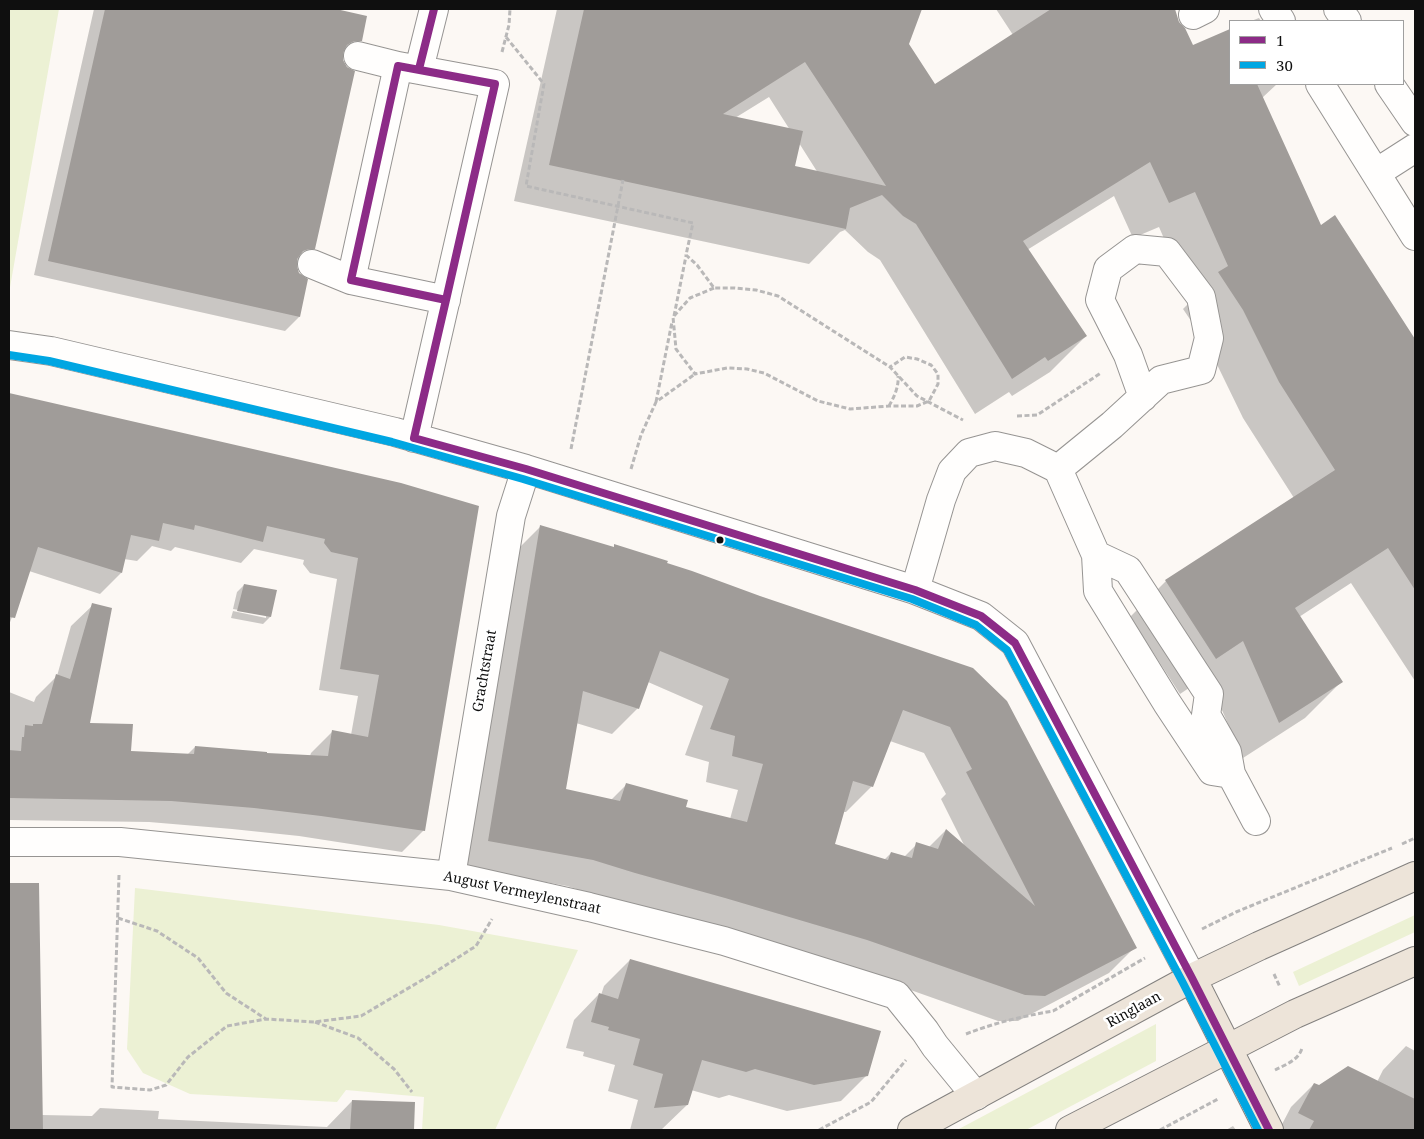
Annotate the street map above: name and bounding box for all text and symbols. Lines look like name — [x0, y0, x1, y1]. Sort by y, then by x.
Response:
legend — [1229, 20, 1404, 85]
text: 1 — [1276, 30, 1284, 50]
text: 30 — [1276, 55, 1293, 75]
unlabelled marker — [715, 535, 725, 545]
street label: Grachtstraat — [470, 629, 500, 713]
street label: August Vermeylenstraat — [442, 868, 602, 918]
street label: Ringlaan — [1104, 988, 1164, 1032]

